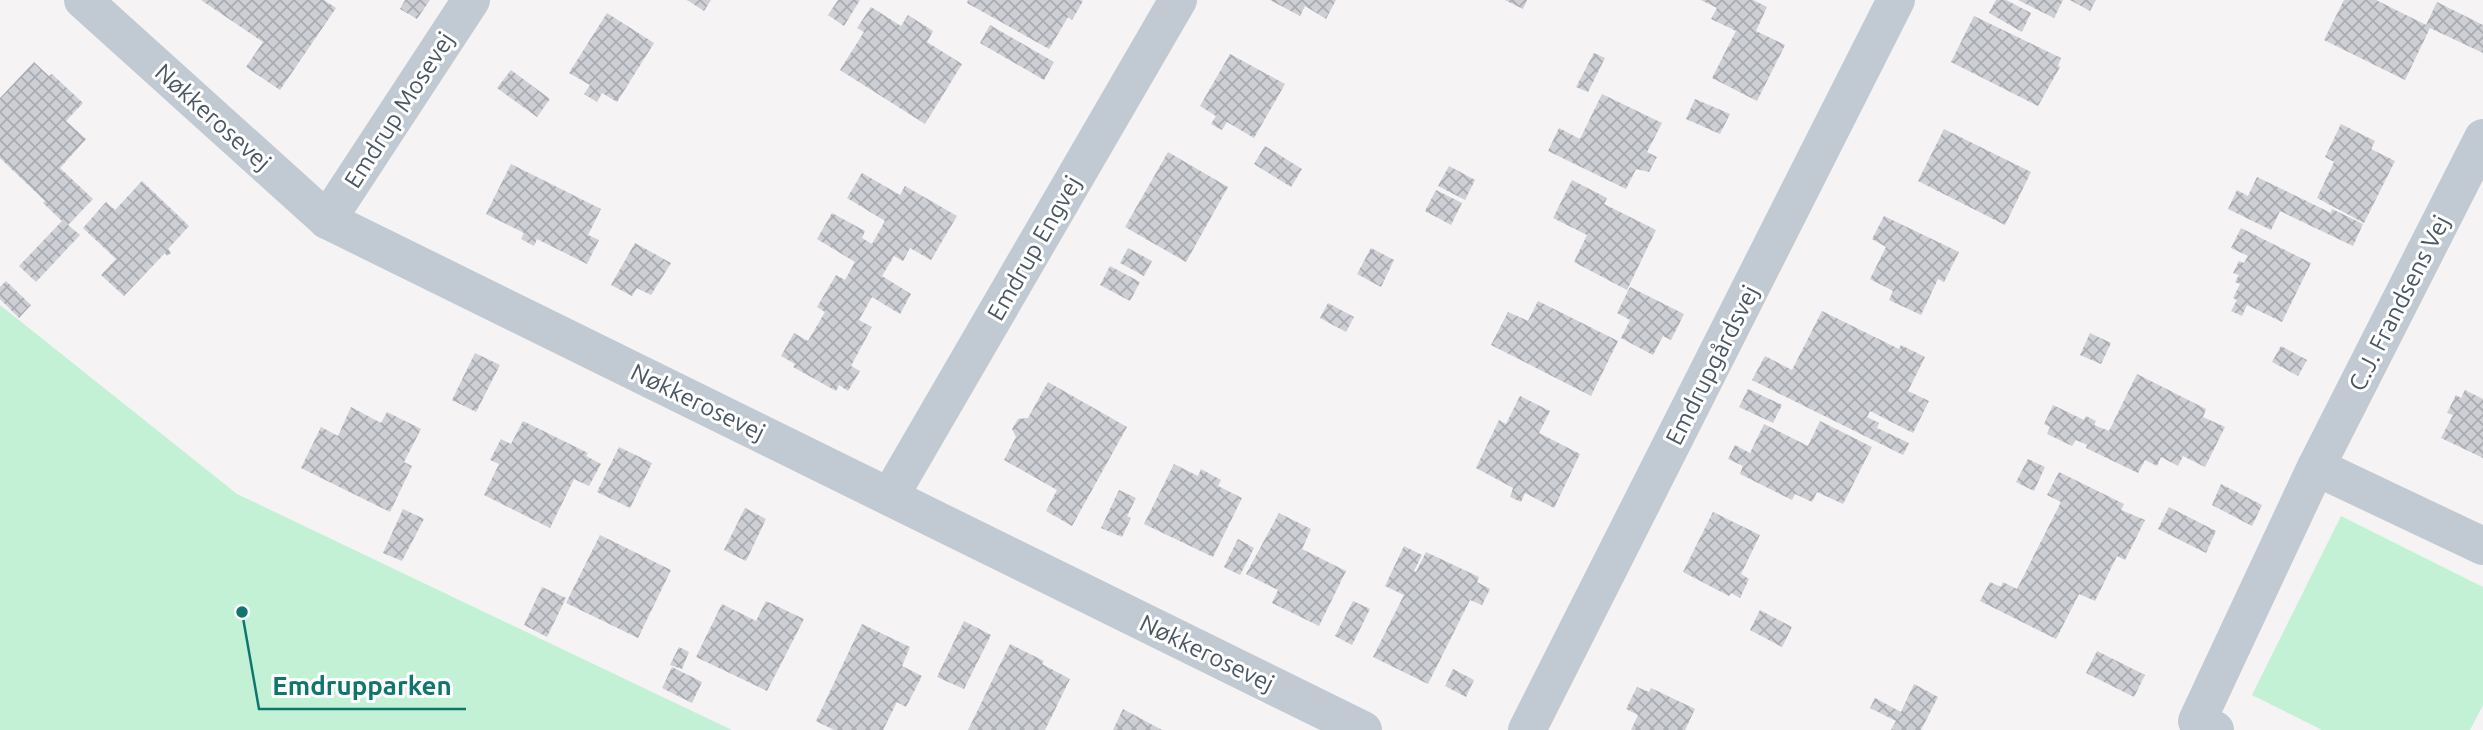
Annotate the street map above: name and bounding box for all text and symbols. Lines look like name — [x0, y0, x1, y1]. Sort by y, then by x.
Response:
street label: Emdrup Mosevej — [339, 27, 459, 193]
street label: Nøkkerosevej — [150, 58, 276, 176]
street label: Emdrup Engvej — [982, 171, 1086, 325]
street label: C.J. Frandsens Vej — [2343, 211, 2455, 395]
street label: Emdrupgårdsvej — [1660, 281, 1764, 449]
street label: Nøkkerosevej — [627, 358, 769, 446]
street label: Nøkkerosevej — [1136, 609, 1278, 697]
callout: Emdrupparken — [259, 662, 466, 709]
text: Emdrupparken — [272, 671, 452, 700]

